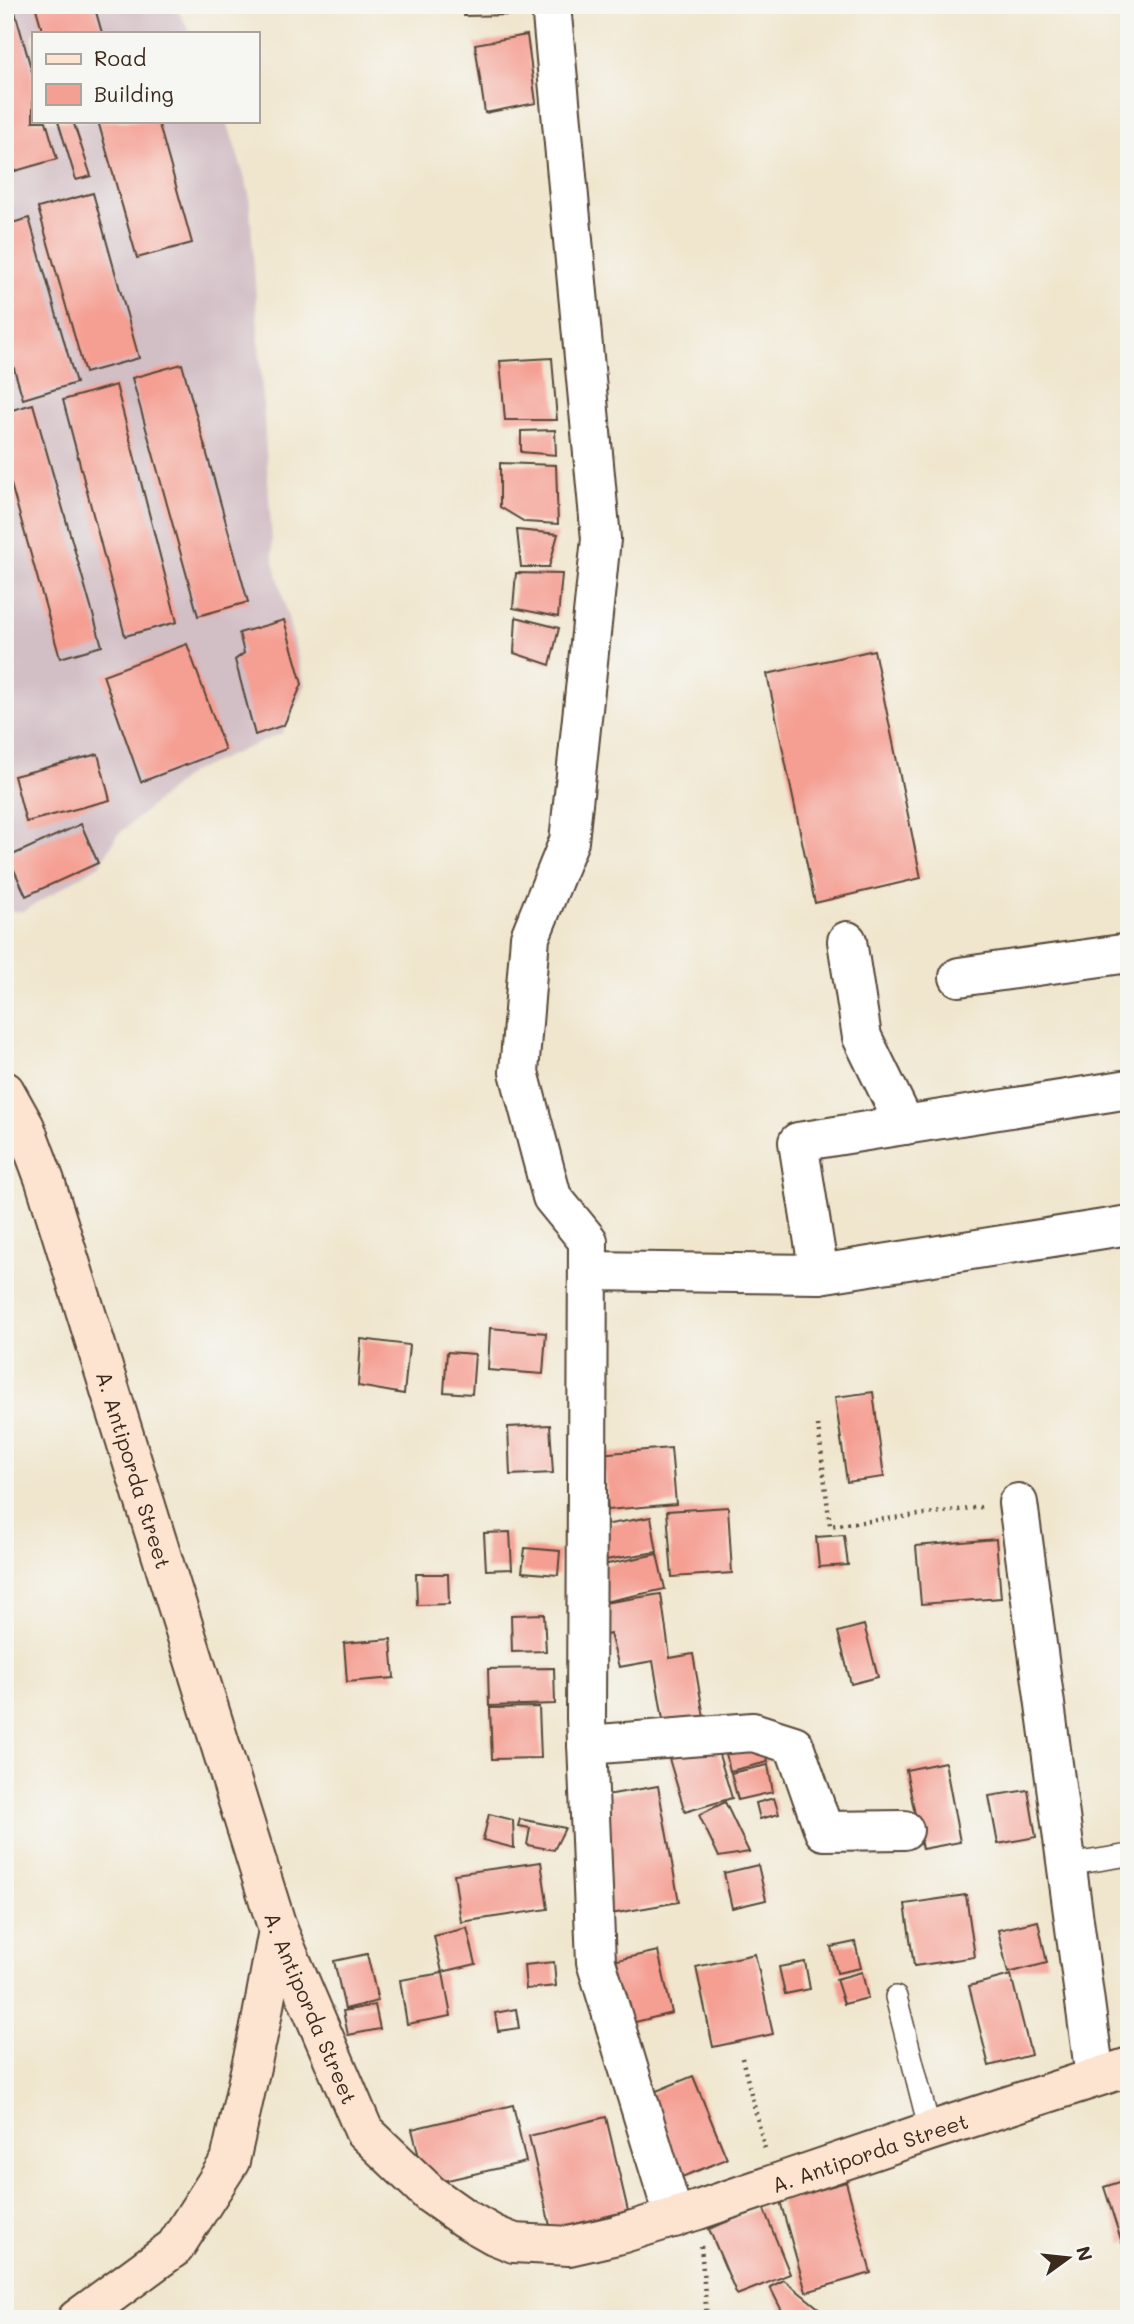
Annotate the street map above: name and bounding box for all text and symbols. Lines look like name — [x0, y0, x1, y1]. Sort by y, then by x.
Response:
legend — [32, 32, 259, 122]
text: Road — [94, 44, 146, 71]
text: Building — [94, 80, 174, 107]
street label: A. Antiporda Street — [91, 1368, 178, 1572]
street label: A. Antiporda Street — [260, 1909, 364, 2108]
street label: A. Antiporda Street — [768, 2106, 971, 2197]
north arrow — [1032, 2222, 1102, 2292]
text: N — [1071, 2243, 1099, 2264]

